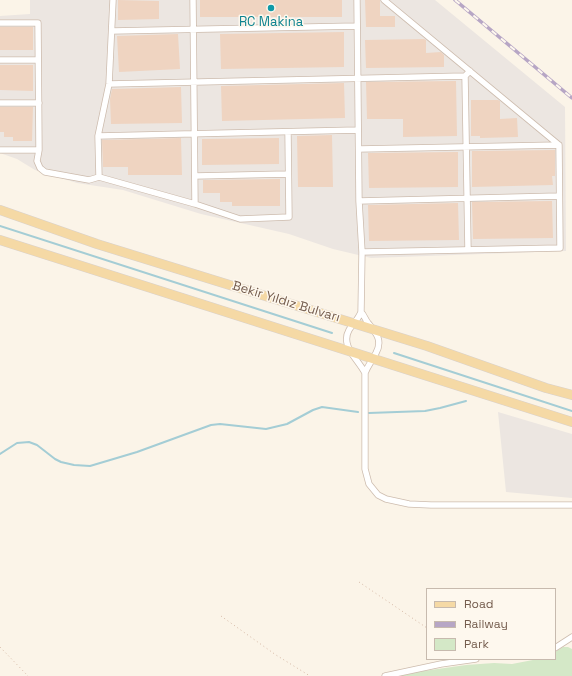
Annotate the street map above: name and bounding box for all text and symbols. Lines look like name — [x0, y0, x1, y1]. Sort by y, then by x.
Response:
marker: RC Makina — [266, 3, 276, 13]
place label: RC Makina — [239, 14, 303, 30]
street label: Bekir Yıldız Bulvarı — [230, 278, 342, 326]
legend — [426, 588, 556, 660]
text: Road — [464, 596, 493, 612]
text: Railway — [464, 616, 508, 632]
text: Park — [464, 636, 489, 652]

